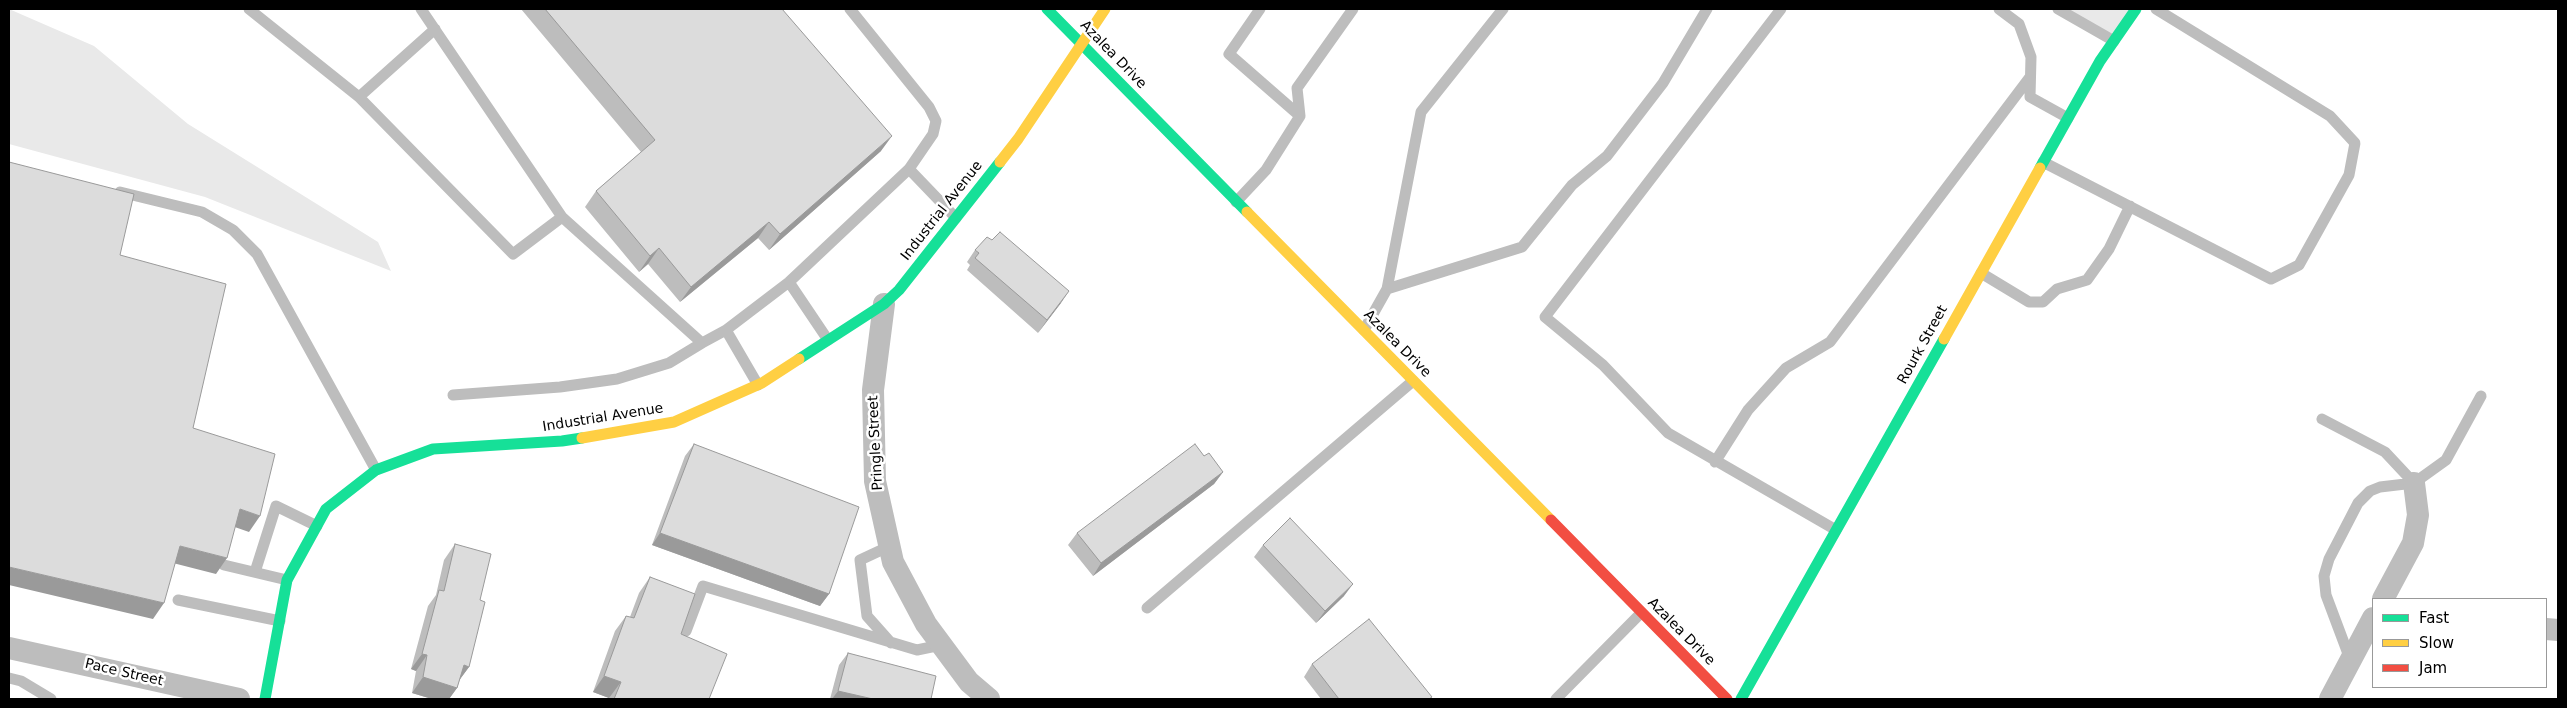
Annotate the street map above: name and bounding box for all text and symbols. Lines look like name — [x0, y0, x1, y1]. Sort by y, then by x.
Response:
street label: Azalea Drive — [1076, 17, 1150, 93]
street label: Industrial Avenue — [898, 158, 986, 264]
street label: Rourk Street — [1894, 303, 1952, 387]
street label: Azalea Drive — [1360, 307, 1434, 381]
street label: Pringle Street — [865, 395, 887, 491]
street label: Industrial Avenue — [541, 400, 665, 436]
street label: Azalea Drive — [1644, 595, 1718, 669]
legend — [2372, 598, 2547, 688]
text: Fast — [2419, 609, 2449, 627]
text: Slow — [2419, 634, 2454, 652]
street label: Pace Street — [83, 656, 165, 690]
text: Jam — [2419, 659, 2447, 677]

